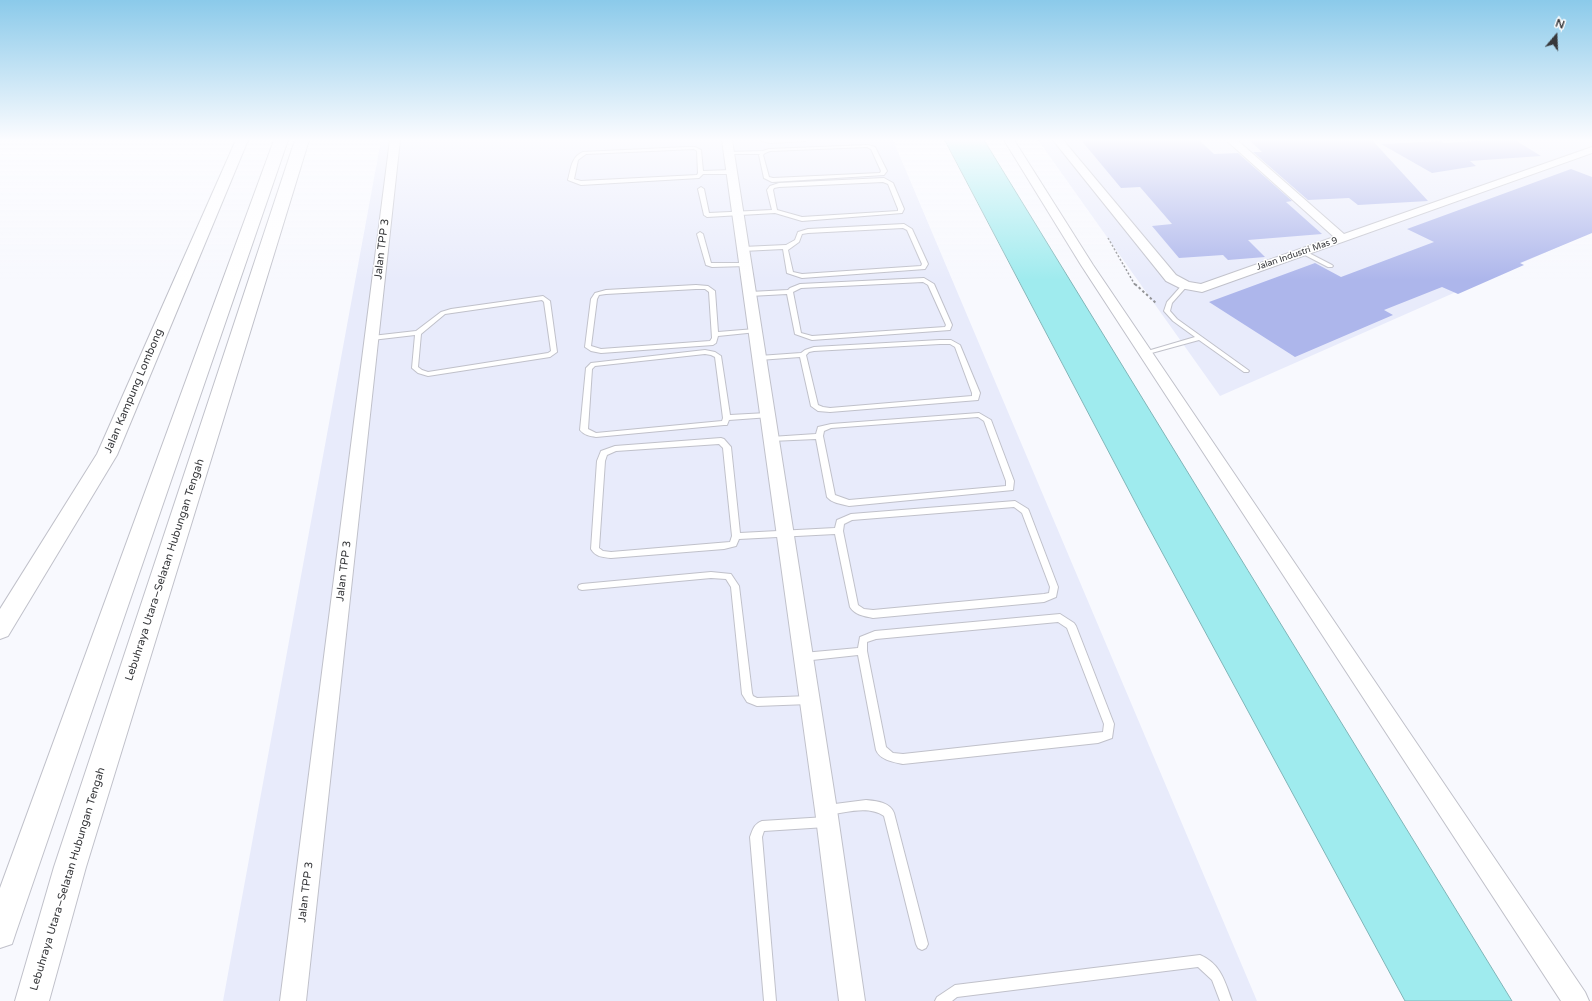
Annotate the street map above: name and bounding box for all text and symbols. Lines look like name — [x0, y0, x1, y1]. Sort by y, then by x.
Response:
north arrow — [1536, 16, 1576, 56]
text: N — [1554, 17, 1566, 32]
street label: Jalan TPP 3 — [372, 218, 392, 280]
street label: Jalan Industri Mas 9 — [1255, 235, 1339, 273]
street label: Jalan Kampung Lombong — [102, 327, 166, 455]
street label: Lebuhraya Utara–Selatan Hubungan Tengah — [123, 457, 207, 683]
street label: Jalan TPP 3 — [334, 540, 354, 602]
street label: Lebuhraya Utara–Selatan Hubungan Tengah — [28, 766, 108, 992]
street label: Jalan TPP 3 — [296, 861, 316, 923]

